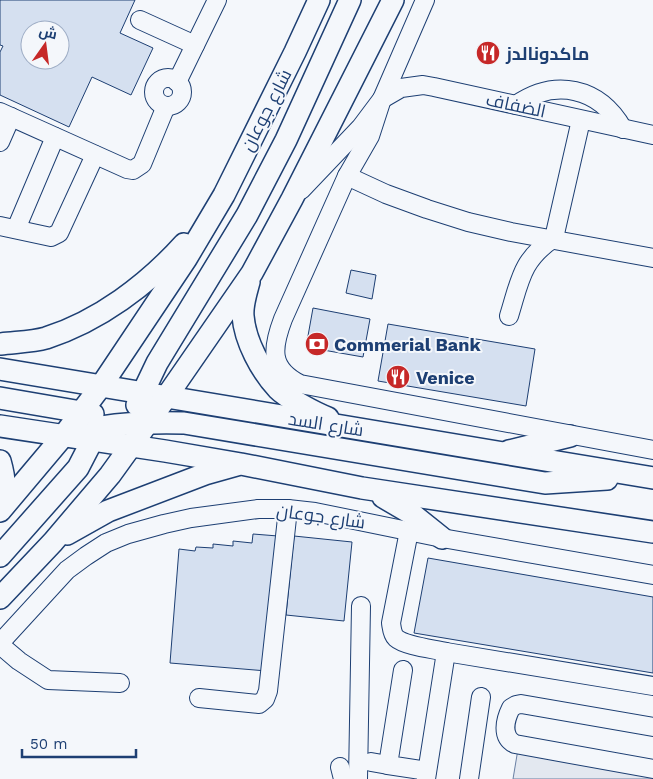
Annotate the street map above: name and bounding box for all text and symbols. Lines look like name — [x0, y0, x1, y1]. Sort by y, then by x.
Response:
north arrow — [20, 20, 70, 70]
text: ش — [37, 22, 59, 43]
restaurant icon: ماكدونالدز — [475, 40, 501, 66]
place label: ماكدونالدز — [505, 43, 589, 65]
street label: شارع جوعان — [236, 65, 297, 155]
street label: الضفاف — [484, 88, 548, 122]
bank icon: Commerial Bank — [304, 331, 330, 357]
place label: Commerial Bank — [334, 334, 481, 355]
restaurant icon: Venice — [385, 364, 411, 390]
place label: Venice — [416, 367, 475, 388]
street label: شارع السد — [287, 408, 365, 442]
street label: شارع جوعان — [275, 499, 367, 535]
scale bar — [22, 726, 136, 758]
text: 50 m — [30, 735, 67, 753]

